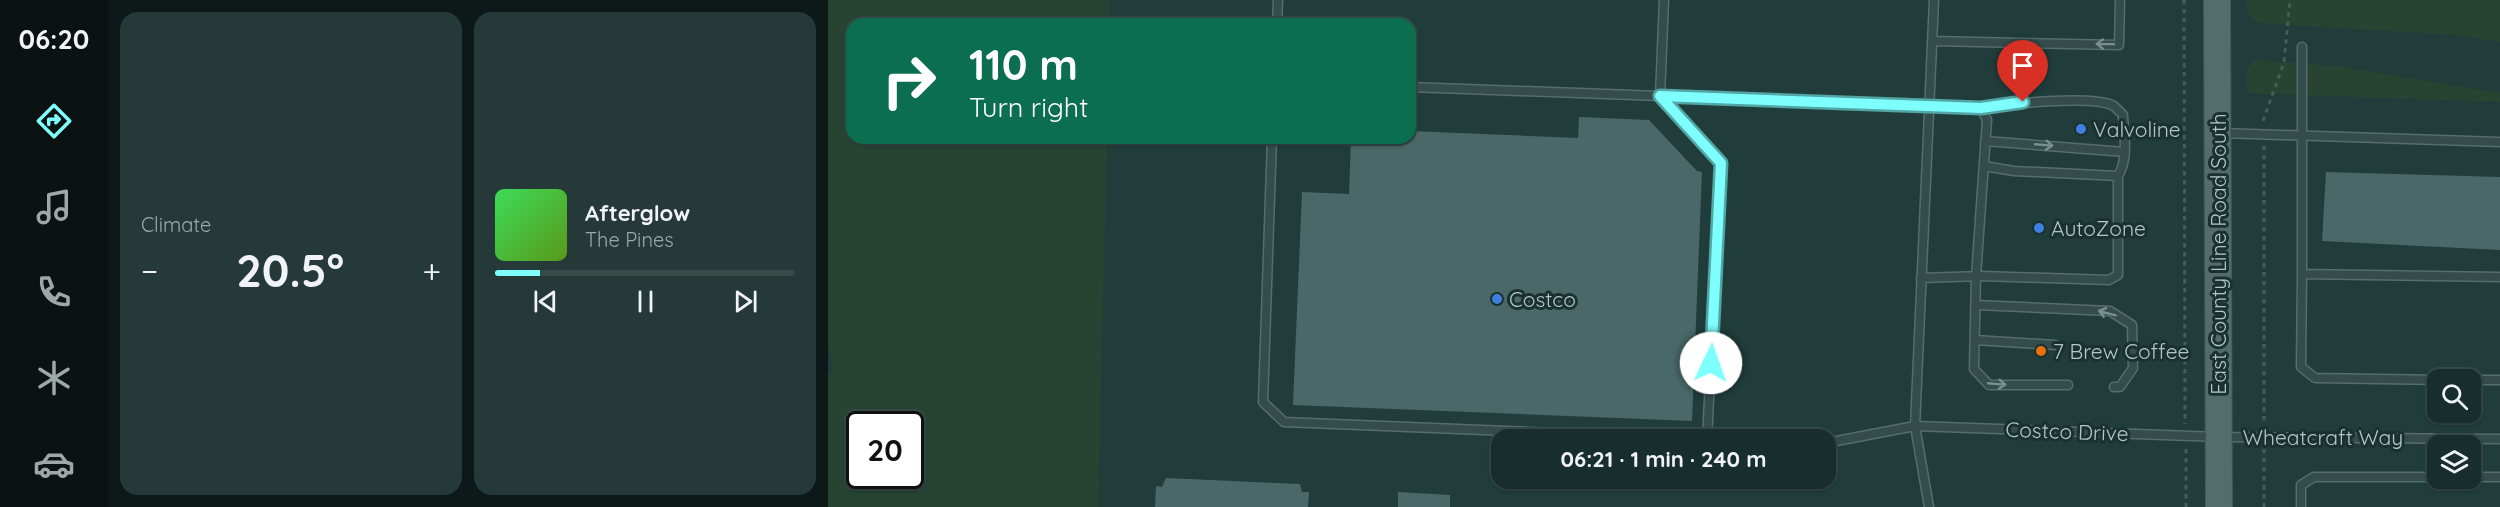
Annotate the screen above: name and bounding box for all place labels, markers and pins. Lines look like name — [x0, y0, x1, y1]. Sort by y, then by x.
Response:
pin — [1997, 40, 2048, 102]
place label: Valvoline — [2093, 116, 2181, 142]
marker: Valvoline — [2074, 122, 2088, 136]
place label: AutoZone — [2051, 215, 2146, 241]
marker: AutoZone — [2032, 221, 2046, 235]
place label: Costco — [1509, 286, 1576, 312]
marker: Costco — [1490, 292, 1504, 306]
place label: 7 Brew Coffee — [2053, 338, 2189, 364]
marker: 7 Brew Coffee — [2034, 344, 2048, 358]

